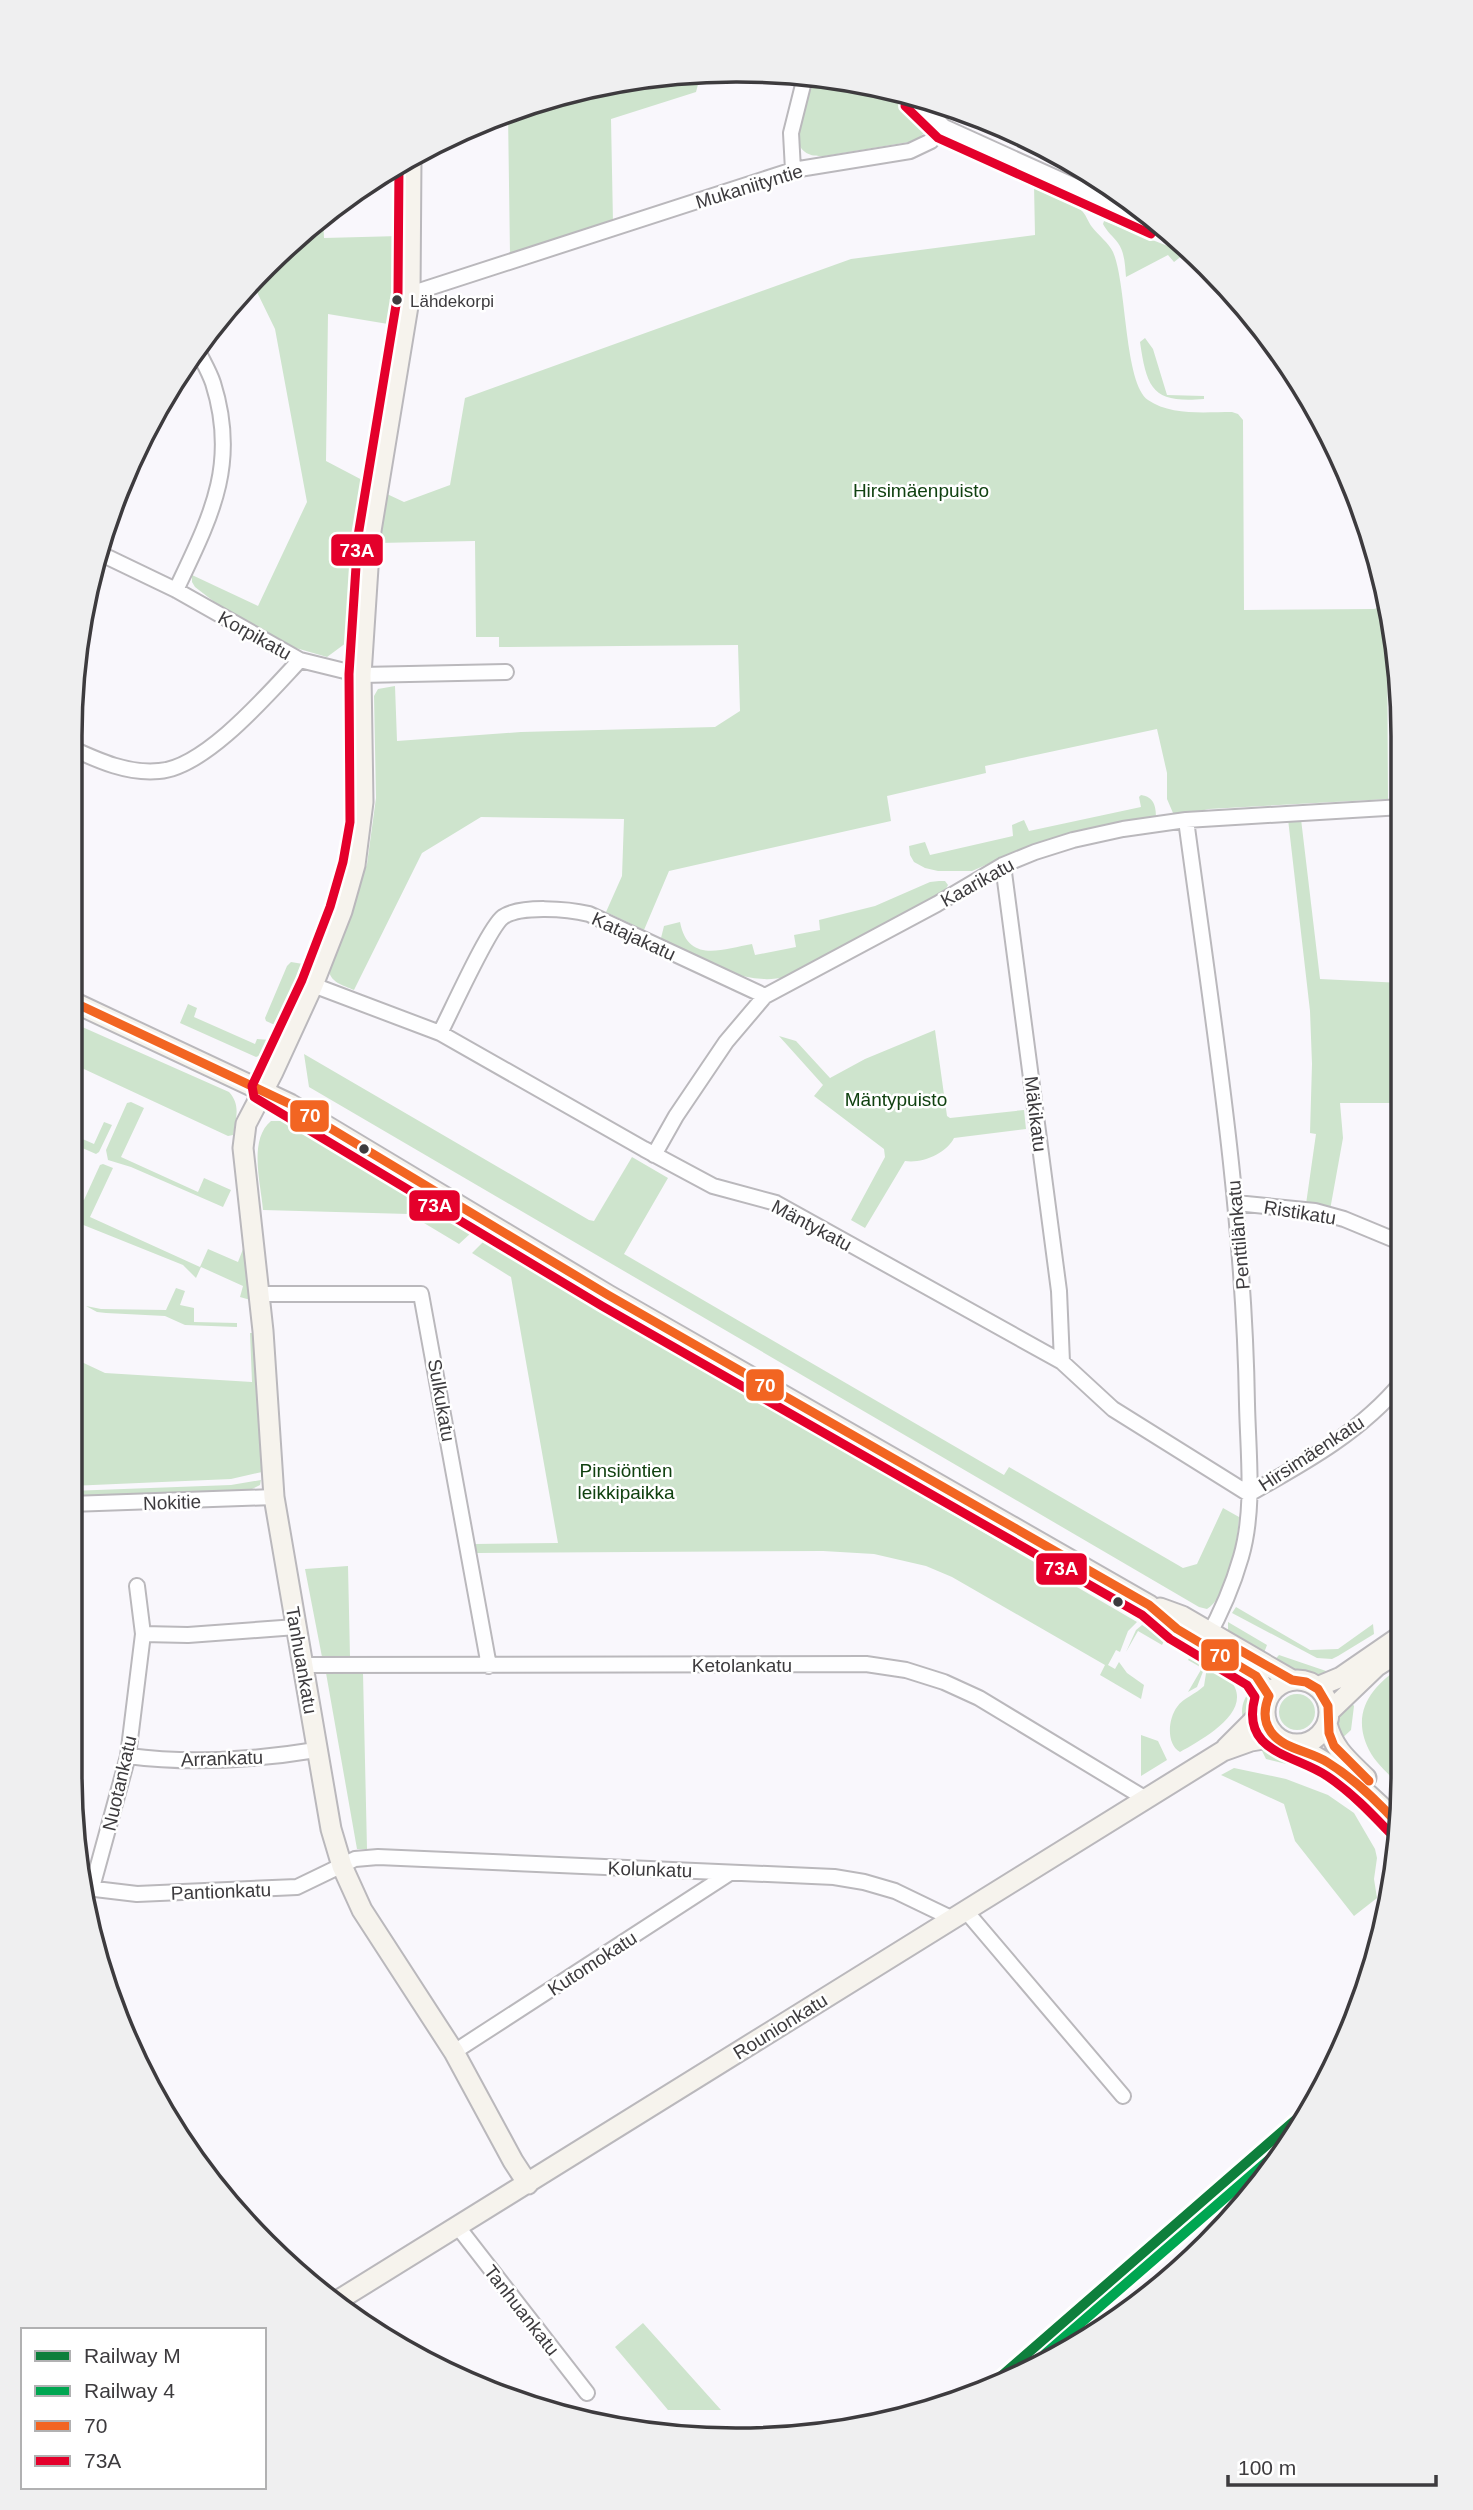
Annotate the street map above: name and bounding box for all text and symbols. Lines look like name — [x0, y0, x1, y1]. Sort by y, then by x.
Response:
street label: Mukaniityntie — [693, 160, 805, 213]
place label: Lähdekorpi — [410, 292, 494, 311]
marker: Lähdekorpi — [390, 293, 404, 307]
park label: Hirsimäenpuisto — [853, 480, 989, 501]
line badge: 73A — [330, 533, 384, 567]
text: 73A — [340, 540, 375, 561]
street label: Korpikatu — [215, 607, 295, 664]
street label: Kaarikatu — [937, 854, 1017, 911]
street label: Katajakatu — [589, 908, 679, 965]
street label: Mäkikatu — [1020, 1075, 1051, 1153]
park label: Mäntypuisto — [845, 1089, 947, 1110]
line badge: 70 — [289, 1099, 330, 1133]
text: 70 — [299, 1105, 321, 1126]
unlabelled marker — [357, 1142, 371, 1156]
street label: Penttilänkatu — [1223, 1179, 1254, 1291]
line badge: 73A — [408, 1189, 461, 1222]
text: 73A — [418, 1195, 453, 1216]
street label: Mäntykatu — [768, 1196, 855, 1255]
street label: Ristikatu — [1262, 1196, 1338, 1229]
street label: Sulkukatu — [424, 1357, 459, 1443]
line badge: 70 — [745, 1368, 785, 1402]
text: 70 — [754, 1375, 776, 1396]
street label: Hirsimäenkatu — [1255, 1412, 1368, 1495]
park label: Pinsiöntien leikkipaikka — [577, 1460, 675, 1503]
street label: Nokitie — [143, 1491, 201, 1514]
line badge: 73A — [1035, 1552, 1088, 1586]
text: 73A — [1044, 1558, 1079, 1579]
unlabelled marker — [1111, 1595, 1125, 1609]
street label: Tanhuankatu — [282, 1605, 321, 1715]
line badge: 70 — [1200, 1638, 1240, 1672]
text: 70 — [1209, 1645, 1231, 1666]
street label: Ketolankatu — [692, 1655, 792, 1676]
street label: Nuotankatu — [98, 1733, 141, 1833]
street label: Arrankatu — [180, 1747, 264, 1770]
street label: Kolunkatu — [607, 1858, 693, 1881]
street label: Pantionkatu — [171, 1879, 272, 1904]
street label: Kutomokatu — [544, 1927, 641, 2000]
street label: Rounionkatu — [729, 1989, 831, 2064]
street label: Tanhuankatu — [480, 2261, 563, 2360]
legend — [21, 2328, 266, 2489]
text: Railway M — [84, 2344, 181, 2367]
text: Railway 4 — [84, 2379, 175, 2402]
text: 70 — [84, 2414, 107, 2437]
scale bar — [1228, 2444, 1436, 2488]
text: 73A — [84, 2449, 121, 2472]
text: 100 m — [1238, 2456, 1296, 2479]

